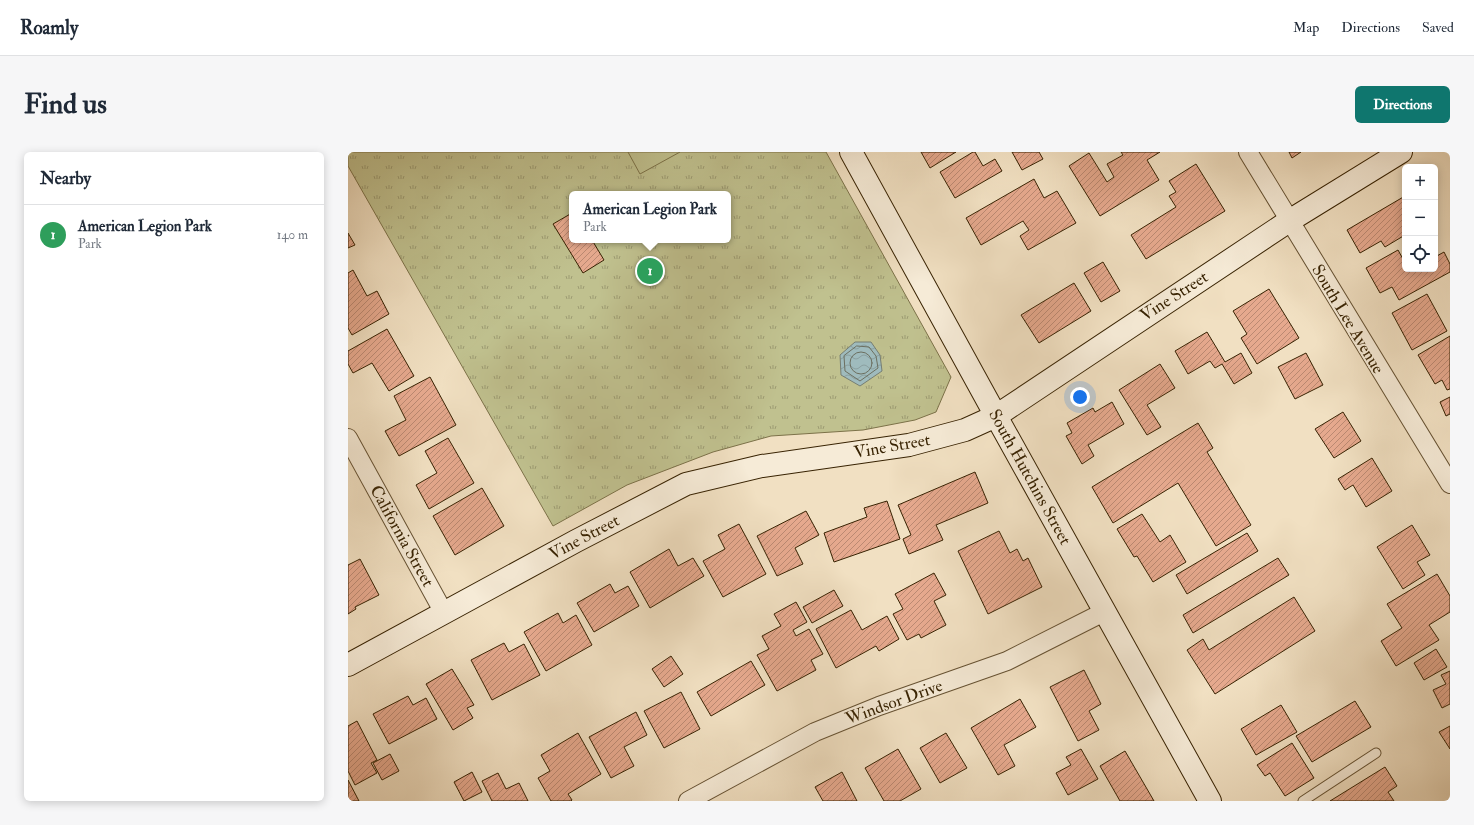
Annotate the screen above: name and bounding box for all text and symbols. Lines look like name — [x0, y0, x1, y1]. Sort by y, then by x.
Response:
text: Roamly — [20, 16, 78, 40]
text: Map — [1293, 19, 1319, 36]
text: Directions — [1341, 19, 1400, 36]
text: Saved — [1422, 19, 1454, 36]
button: Directions — [1355, 86, 1450, 123]
text: Find us — [24, 87, 107, 122]
map controls — [1402, 164, 1438, 272]
button: + — [1402, 164, 1438, 200]
text: Nearby — [40, 168, 91, 189]
popup — [569, 191, 731, 243]
text: American Legion Park — [583, 200, 717, 219]
button: − — [1402, 200, 1438, 236]
text: American Legion Park — [78, 217, 212, 236]
text: Park — [583, 219, 607, 235]
text: 1 — [51, 227, 55, 243]
text: 140 m — [277, 227, 308, 243]
text: Park — [78, 236, 102, 252]
button: locate — [1402, 236, 1438, 272]
pin: 1 — [637, 256, 663, 286]
street label: South Lee Avenue — [1307, 261, 1389, 377]
street label: Vine Street — [1136, 266, 1212, 326]
your location — [1070, 387, 1090, 407]
street label: South Hutchins Street — [984, 406, 1076, 549]
street label: Vine Street — [852, 429, 932, 463]
street label: California Street — [365, 481, 439, 591]
street label: Vine Street — [545, 509, 623, 564]
street label: Windsor Drive — [842, 675, 945, 730]

